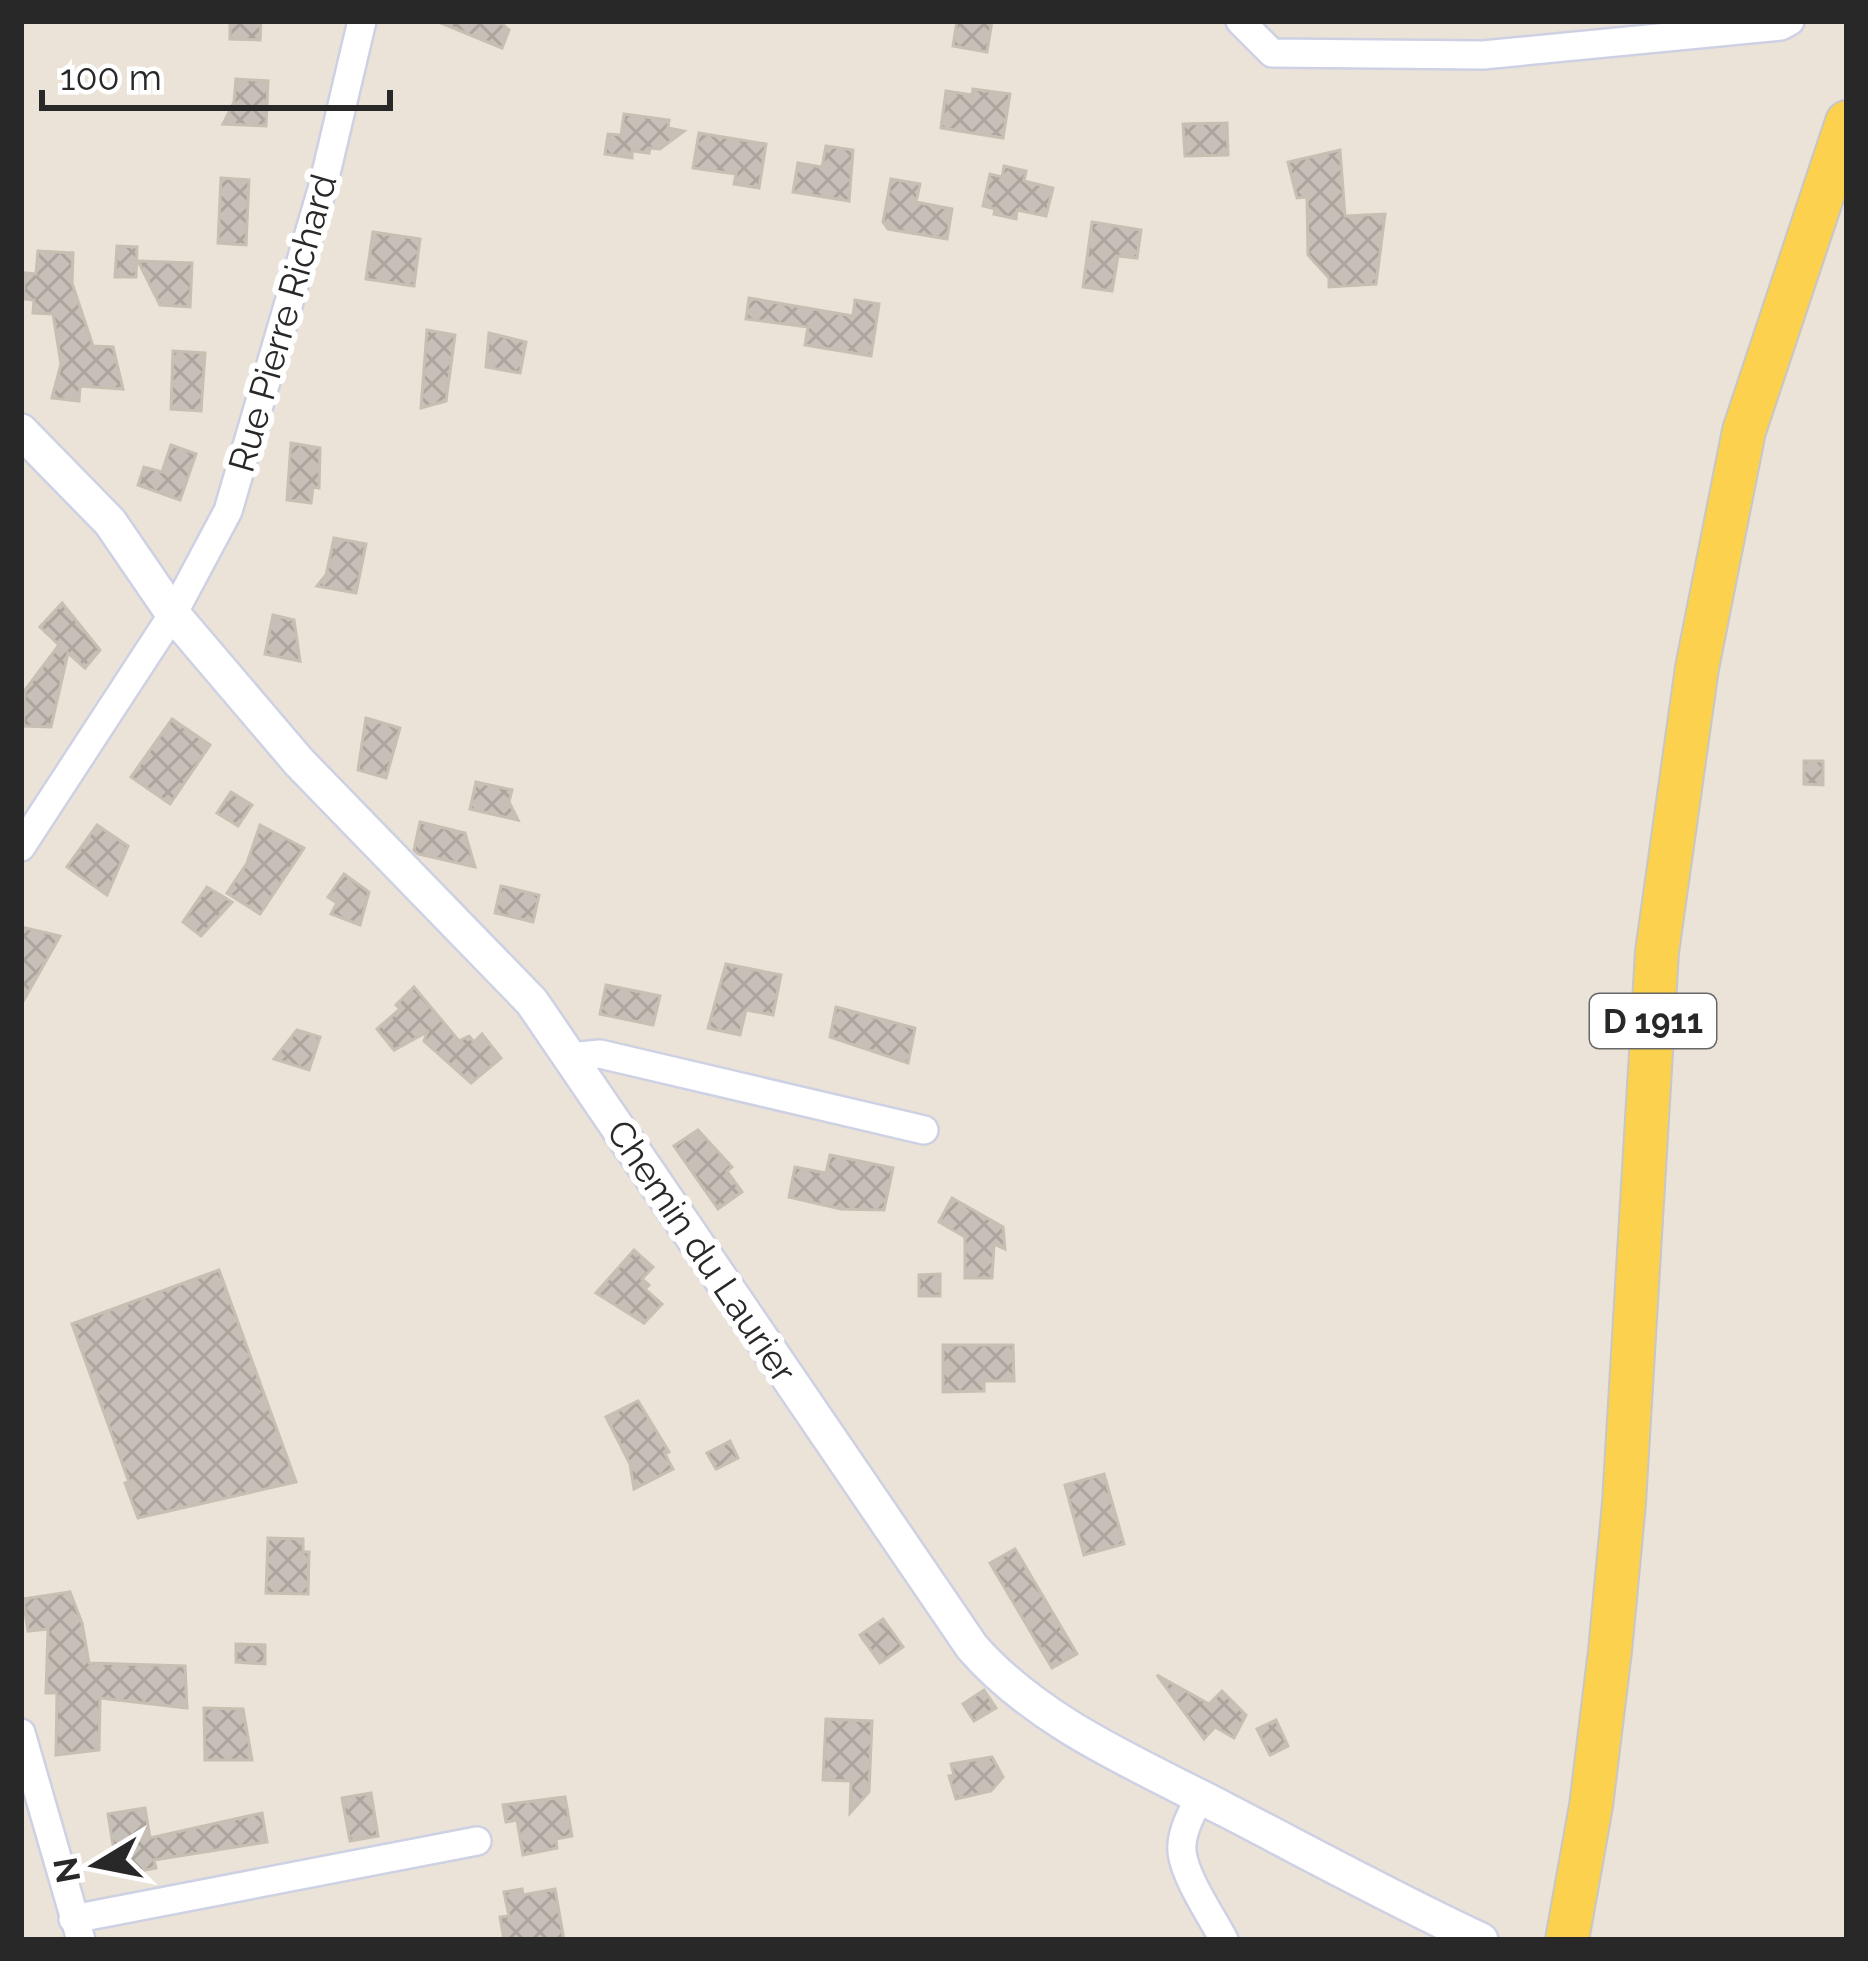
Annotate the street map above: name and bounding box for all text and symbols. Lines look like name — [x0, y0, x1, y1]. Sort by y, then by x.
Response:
scale bar — [42, 36, 390, 110]
text: 100 m — [60, 56, 162, 98]
street label: Rue Pierre Richard — [219, 169, 345, 477]
road number: D 1911 — [1590, 994, 1716, 1048]
street label: Chemin du Laurier — [599, 1112, 805, 1390]
north arrow — [36, 1805, 156, 1925]
text: N — [46, 1854, 88, 1886]

